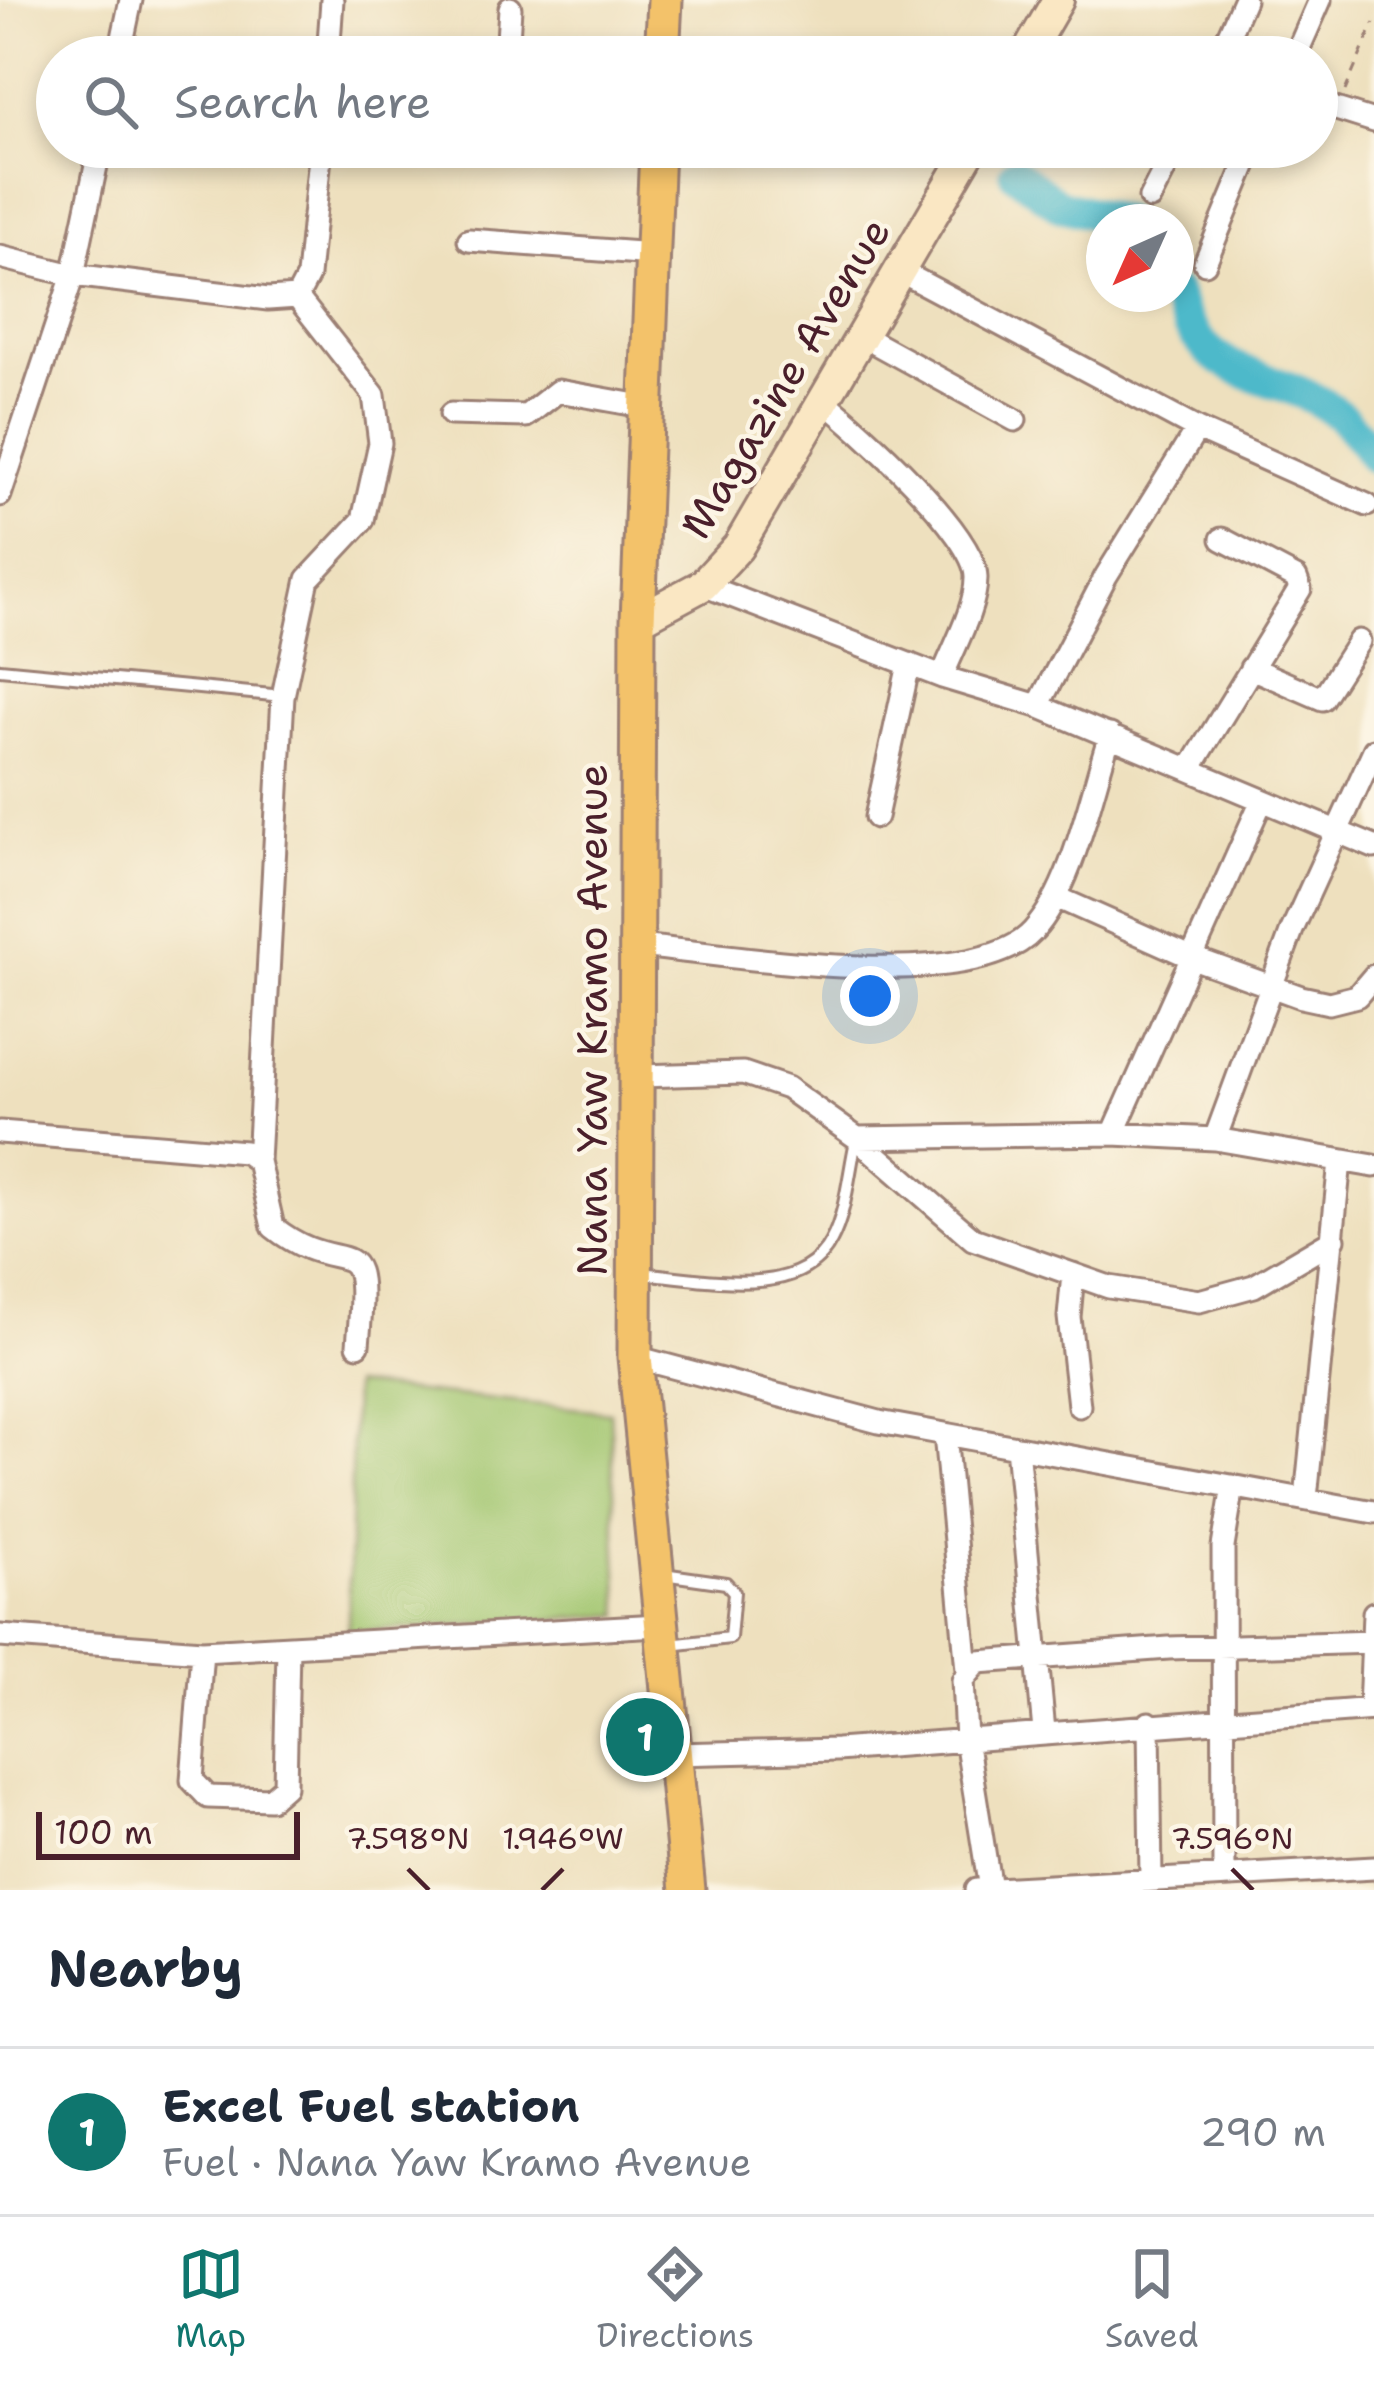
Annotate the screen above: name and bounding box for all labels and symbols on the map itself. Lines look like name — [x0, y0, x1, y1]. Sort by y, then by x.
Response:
north arrow — [1086, 204, 1194, 312]
street label: Magazine Avenue — [667, 207, 903, 549]
street label: Nana Yaw Kramo Avenue — [564, 764, 620, 1276]
your location — [840, 966, 900, 1026]
pin: 1 — [606, 1692, 684, 1782]
scale bar — [36, 1806, 300, 1859]
text: 7.598°N — [347, 1818, 469, 1859]
text: 1.946°W — [502, 1818, 624, 1859]
text: 7.596°N — [1171, 1818, 1293, 1859]

